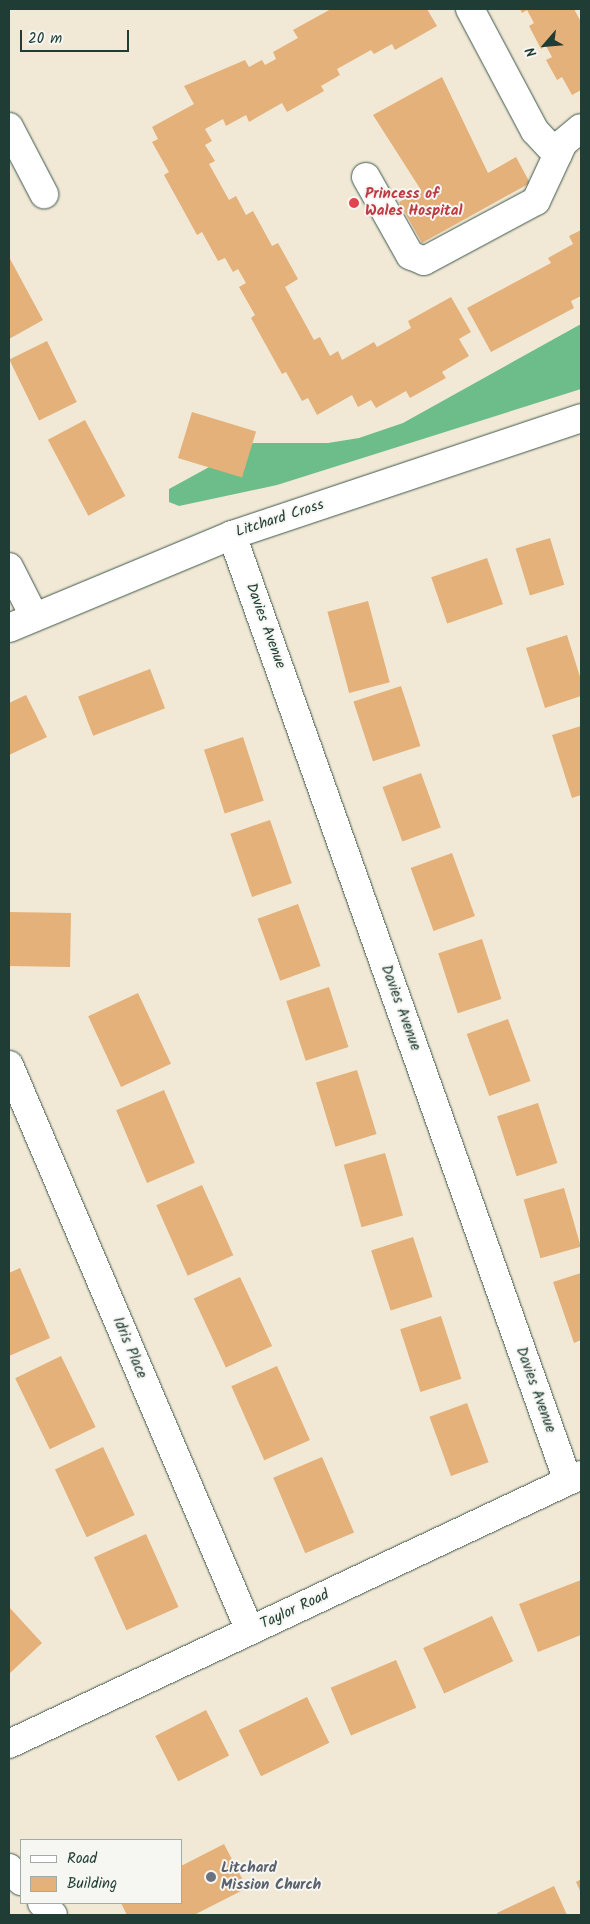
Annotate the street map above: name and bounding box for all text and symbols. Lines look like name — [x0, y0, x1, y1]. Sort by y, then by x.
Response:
scale bar — [22, 20, 131, 52]
north arrow — [520, 20, 570, 70]
text: 20 m — [28, 27, 62, 51]
text: N — [520, 43, 543, 61]
place label: Princess of Wales Hospital — [365, 185, 462, 220]
marker: Princess of Wales Hospital — [347, 196, 361, 210]
street label: Litchard Cross — [234, 496, 326, 542]
street label: Davies Avenue — [241, 581, 289, 671]
street label: Davies Avenue — [376, 963, 424, 1053]
street label: Idris Place — [108, 1314, 150, 1382]
street label: Davies Avenue — [511, 1345, 559, 1435]
street label: Taylor Road — [258, 1586, 332, 1634]
legend — [20, 1839, 182, 1904]
text: Road — [67, 1847, 97, 1871]
place label: Litchard Mission Church — [221, 1859, 321, 1894]
marker: Litchard Mission Church — [205, 1871, 217, 1883]
text: Building — [67, 1872, 117, 1896]

